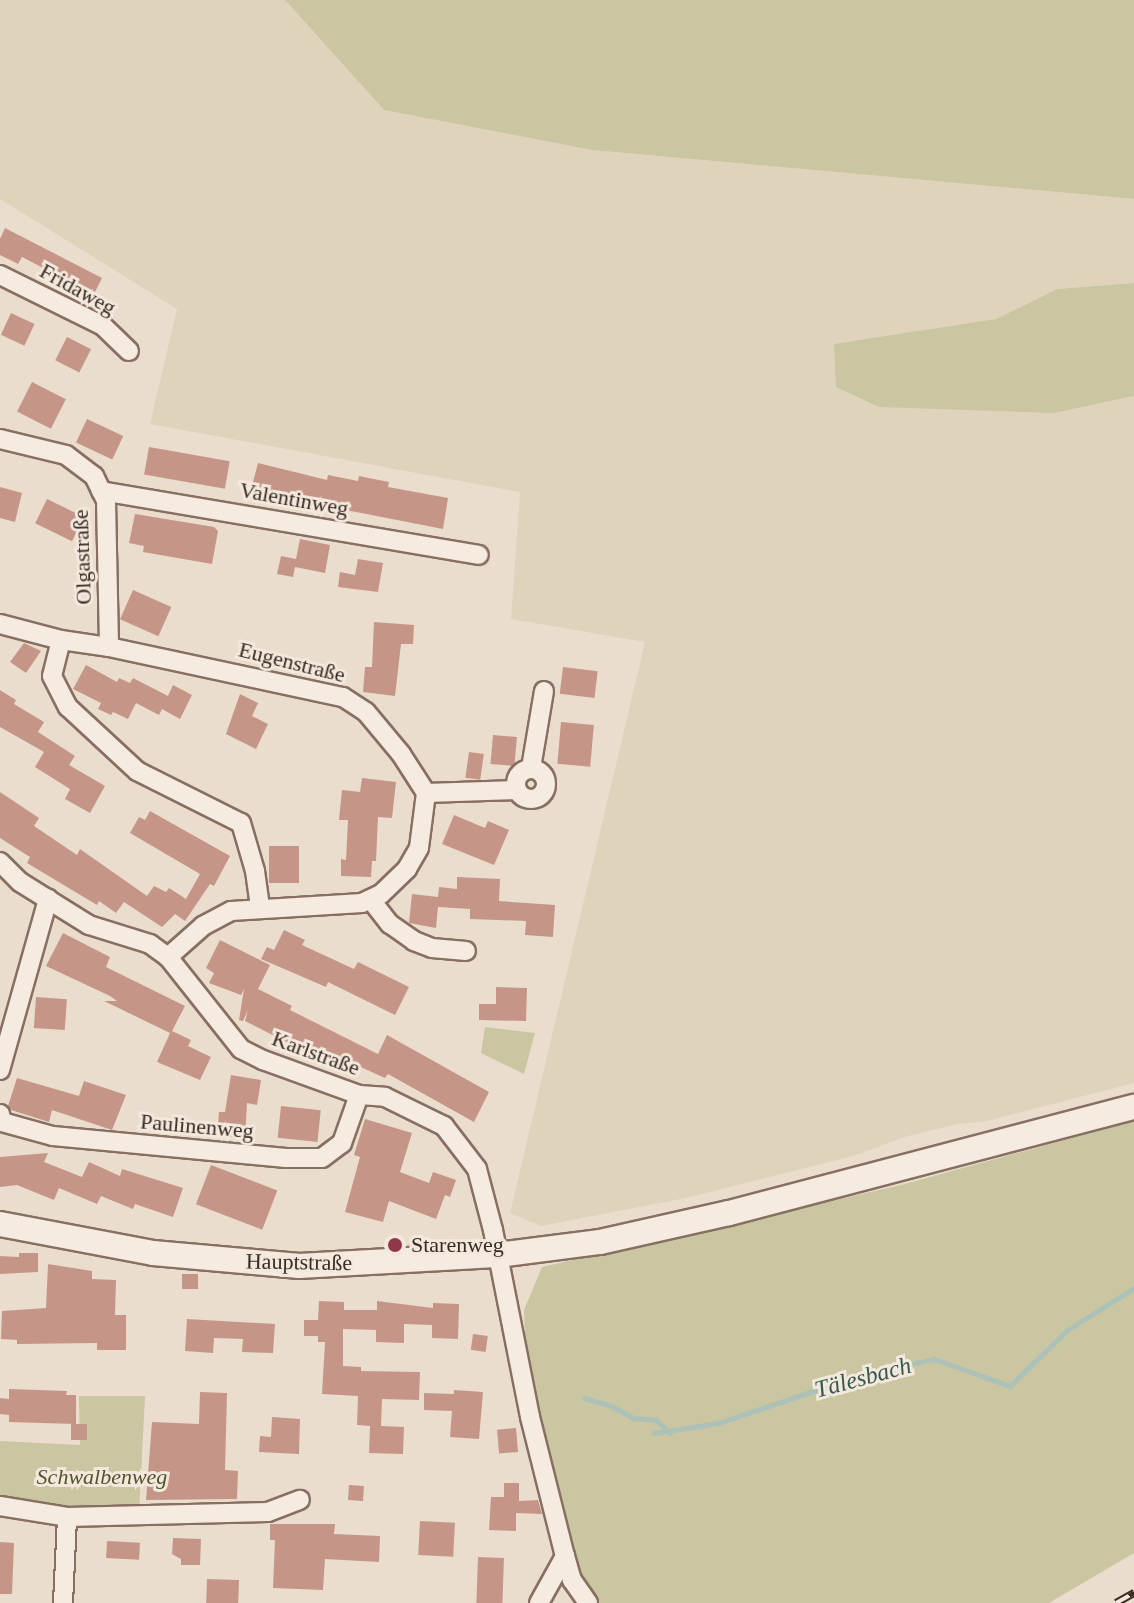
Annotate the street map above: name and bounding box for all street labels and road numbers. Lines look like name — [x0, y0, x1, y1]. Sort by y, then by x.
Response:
street label: Fridaweg — [35, 257, 121, 321]
street label: Valentinweg — [238, 476, 350, 522]
street label: Olgastraße — [67, 509, 97, 605]
street label: Eugenstraße — [236, 636, 348, 688]
street label: Karlstraße — [268, 1025, 364, 1081]
street label: Paulinenweg — [139, 1108, 255, 1144]
street label: Hauptstraße — [246, 1248, 352, 1276]

